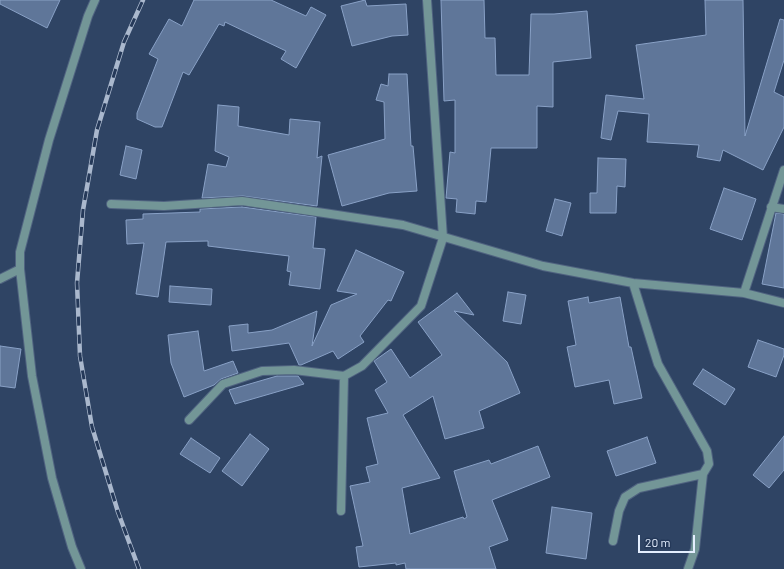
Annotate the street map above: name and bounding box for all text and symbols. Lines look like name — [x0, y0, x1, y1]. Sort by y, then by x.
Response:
scale bar — [640, 527, 697, 553]
text: 20 m — [645, 535, 671, 549]

